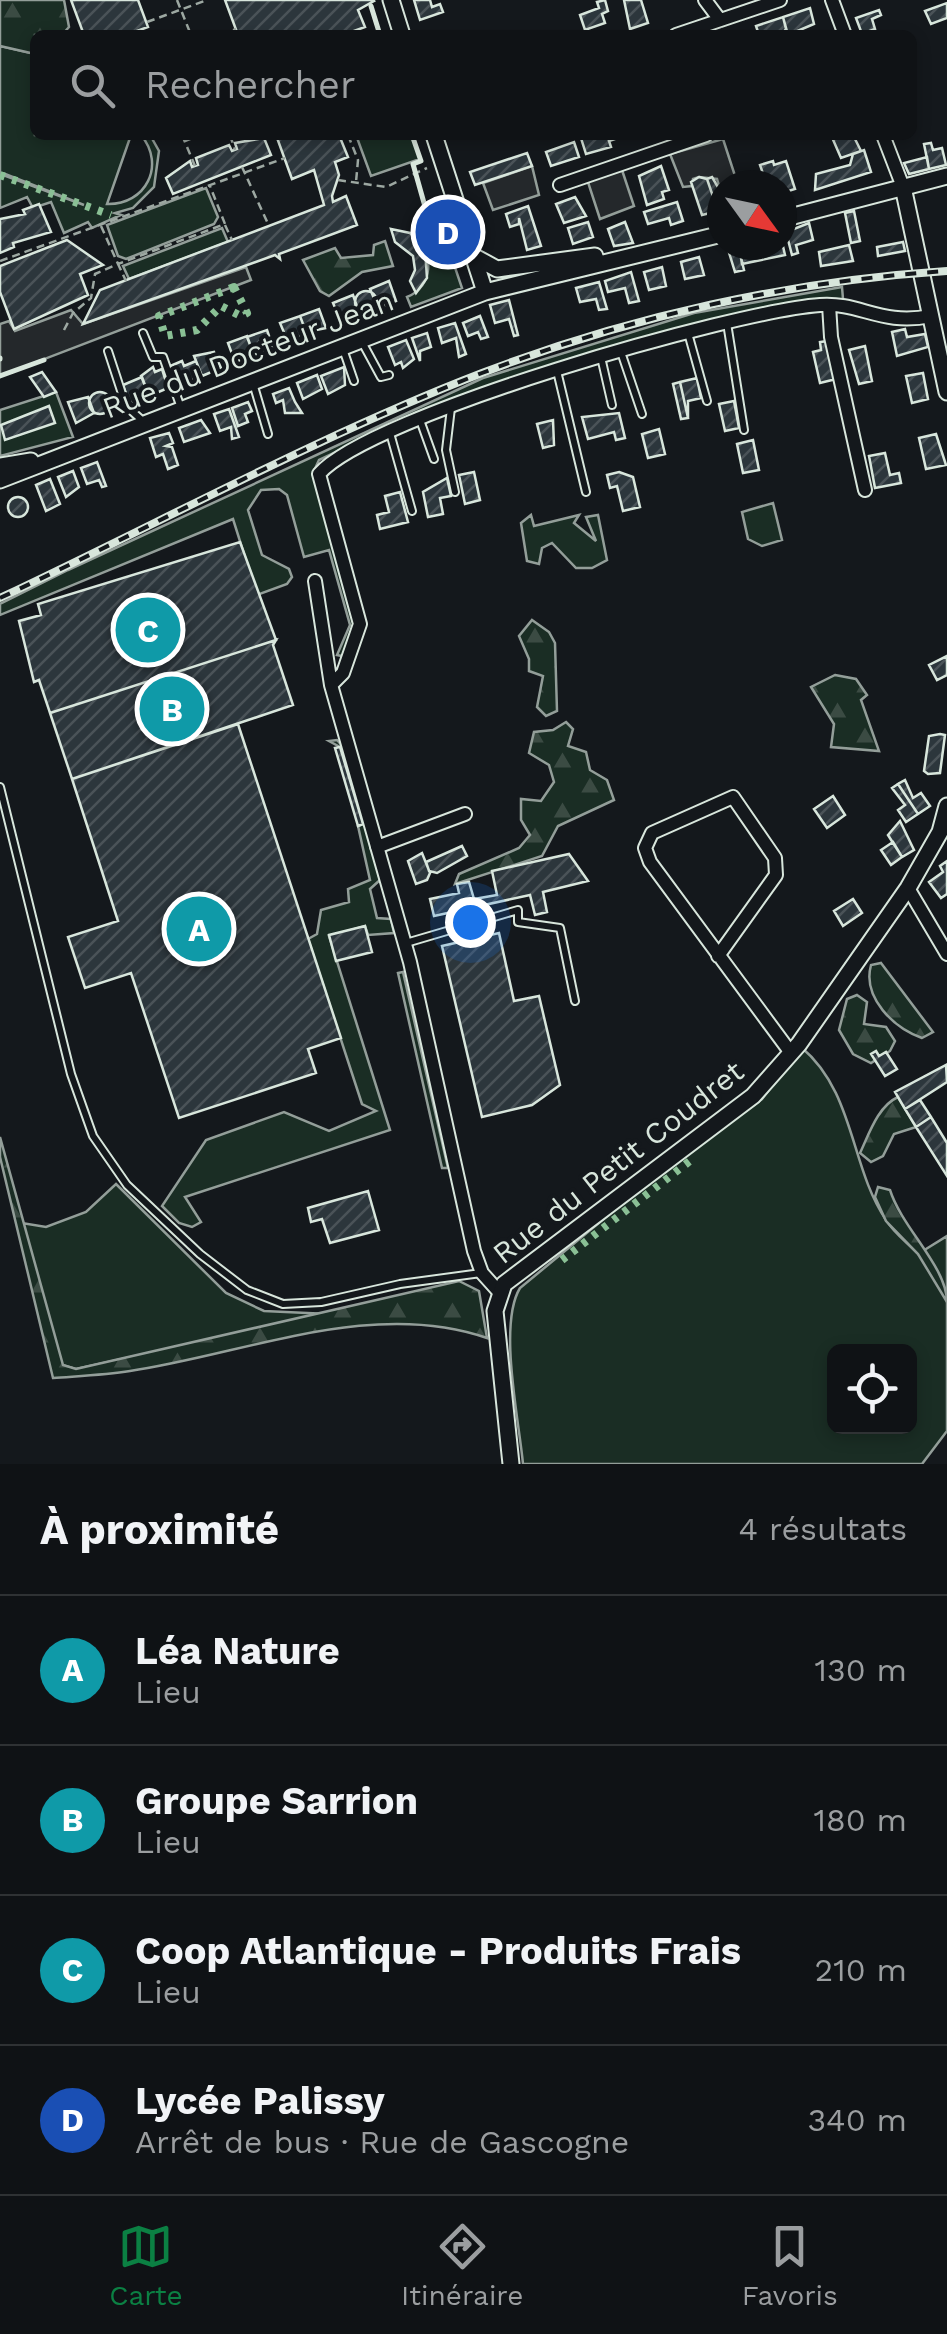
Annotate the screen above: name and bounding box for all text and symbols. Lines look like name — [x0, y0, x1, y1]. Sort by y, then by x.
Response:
search box — [30, 30, 917, 140]
icon: search — [65, 58, 120, 113]
text: Rechercher — [145, 63, 355, 107]
north arrow — [707, 170, 797, 260]
pin: D — [416, 194, 480, 270]
street label: Rue du Docteur Jean — [98, 282, 398, 426]
pin: C — [116, 592, 180, 668]
pin: B — [140, 672, 204, 746]
pin: A — [166, 892, 232, 966]
your location — [445, 897, 496, 948]
street label: Rue du Petit Coudret — [486, 1053, 751, 1271]
map controls — [827, 1344, 917, 1434]
button: locate — [827, 1344, 917, 1434]
text: À proximité — [40, 1505, 279, 1554]
text: 4 résultats — [739, 1510, 907, 1548]
text: Léa Nature — [135, 1629, 340, 1673]
text: A — [62, 1651, 83, 1689]
text: 130 m — [815, 1651, 907, 1689]
text: Lieu — [135, 1673, 201, 1711]
text: Groupe Sarrion — [135, 1779, 418, 1823]
text: B — [62, 1801, 83, 1839]
text: 180 m — [813, 1801, 907, 1839]
text: Lieu — [135, 1823, 201, 1861]
text: Coop Atlantique - Produits Frais — [135, 1929, 741, 1973]
text: C — [62, 1951, 83, 1989]
text: 210 m — [815, 1951, 907, 1989]
text: Lieu — [135, 1973, 201, 2011]
text: Lycée Palissy — [135, 2079, 385, 2123]
text: D — [61, 2101, 84, 2139]
text: 340 m — [807, 2101, 907, 2139]
text: Arrêt de bus · Rue de Gascogne — [135, 2123, 629, 2161]
tab: Carte — [109, 2219, 183, 2312]
tab: Itinéraire — [401, 2219, 523, 2312]
tab: Favoris — [742, 2219, 838, 2312]

